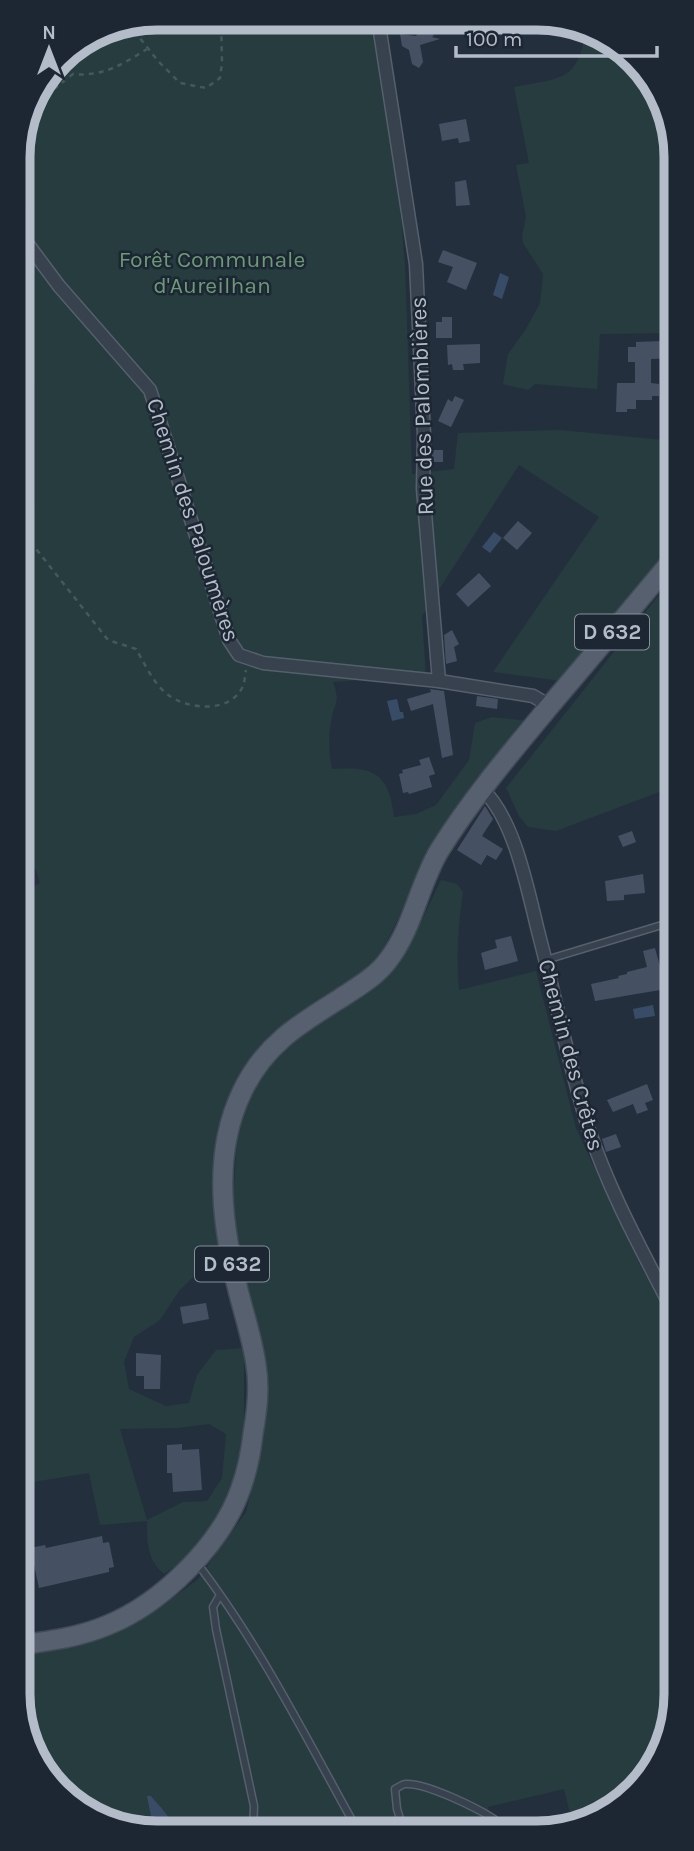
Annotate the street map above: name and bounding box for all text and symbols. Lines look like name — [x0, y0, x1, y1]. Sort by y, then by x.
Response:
north arrow — [14, 14, 84, 84]
scale bar — [456, 14, 657, 58]
text: N — [42, 22, 56, 44]
text: 100 m — [466, 27, 523, 51]
park label: Forêt Communale d'Aureilhan — [119, 246, 305, 299]
street label: Rue des Palombières — [405, 296, 439, 516]
street label: Chemin des Paloumères — [141, 395, 245, 645]
road number: D 632 — [575, 614, 649, 650]
street label: Chemin des Crêtes — [532, 956, 610, 1154]
road number: D 632 — [195, 1246, 269, 1282]

